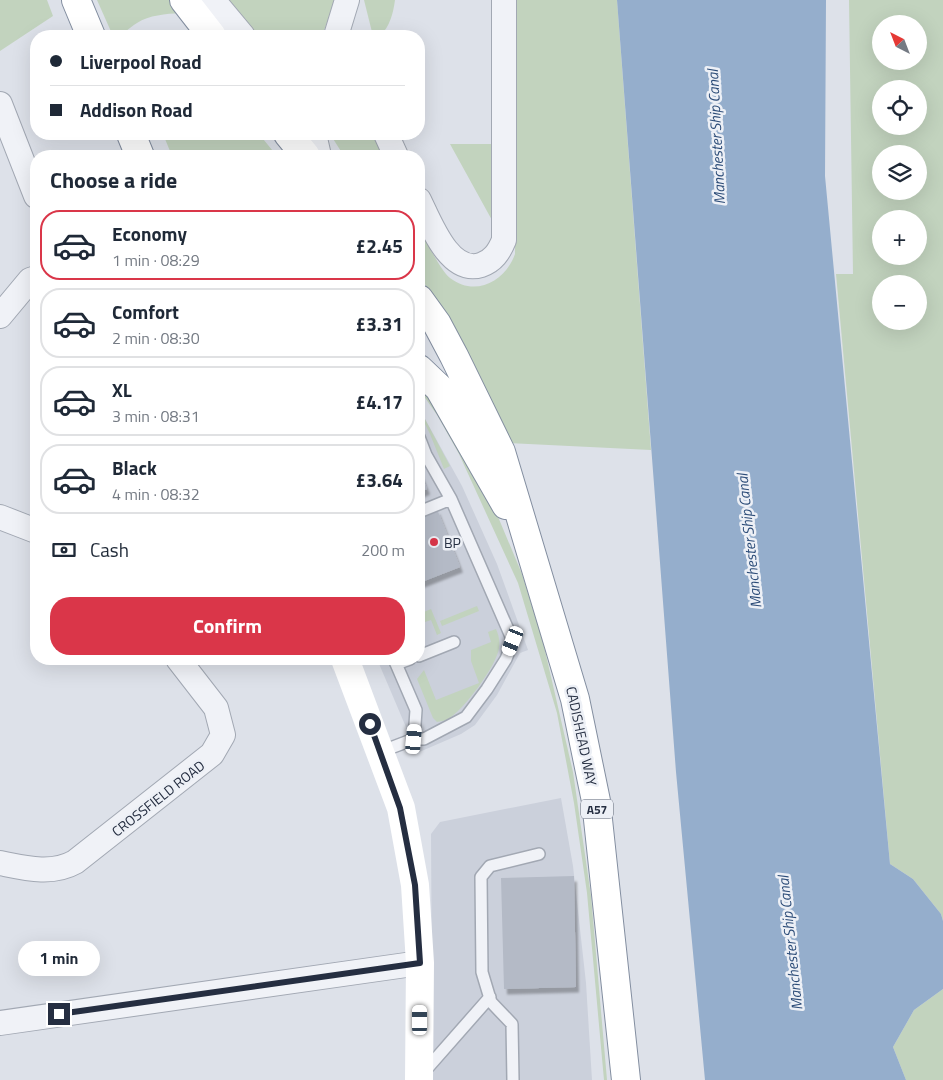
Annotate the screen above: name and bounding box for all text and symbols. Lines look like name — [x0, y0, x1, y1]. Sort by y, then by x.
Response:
north arrow — [872, 15, 928, 70]
map controls — [872, 15, 927, 330]
text: Liverpool Road — [80, 47, 202, 76]
water label: Manchester Ship Canal — [701, 67, 731, 205]
button: locate — [872, 80, 927, 135]
text: Addison Road — [80, 95, 193, 124]
button: layers — [872, 145, 927, 200]
text: Choose a ride — [50, 163, 177, 197]
button: + — [872, 210, 927, 265]
text: Economy — [112, 219, 187, 248]
icon: car — [52, 223, 97, 268]
text: £2.45 — [356, 231, 403, 260]
text: 1 min · 08:29 — [112, 248, 200, 272]
button: − — [872, 275, 927, 330]
text: Comfort — [112, 297, 179, 326]
icon: car — [52, 301, 97, 346]
text: £3.31 — [356, 309, 403, 338]
text: 2 min · 08:30 — [112, 326, 200, 350]
text: XL — [112, 375, 132, 404]
icon: car — [52, 379, 97, 424]
text: £4.17 — [356, 387, 403, 416]
text: 3 min · 08:31 — [112, 404, 200, 428]
text: Black — [112, 453, 157, 482]
icon: car — [52, 457, 97, 502]
text: £3.64 — [356, 465, 403, 494]
water label: Manchester Ship Canal — [730, 471, 768, 609]
text: 4 min · 08:32 — [112, 482, 200, 506]
place label: BP — [444, 532, 461, 553]
text: Cash — [90, 535, 129, 564]
icon: cash — [50, 536, 78, 564]
marker: BP — [428, 536, 440, 548]
text: 200 m — [361, 538, 405, 562]
button: Confirm — [50, 597, 405, 655]
car — [500, 624, 525, 658]
street label: CADISHEAD WAY — [561, 684, 603, 788]
route start — [359, 713, 381, 735]
car — [405, 723, 422, 755]
street label: CROSSFIELD ROAD — [107, 755, 209, 841]
road number: A57 — [581, 800, 613, 819]
water label: Manchester Ship Canal — [771, 873, 809, 1011]
callout: 1 min — [18, 942, 100, 976]
text: 1 min — [40, 946, 78, 970]
route end — [48, 1003, 70, 1025]
car — [412, 1005, 427, 1035]

